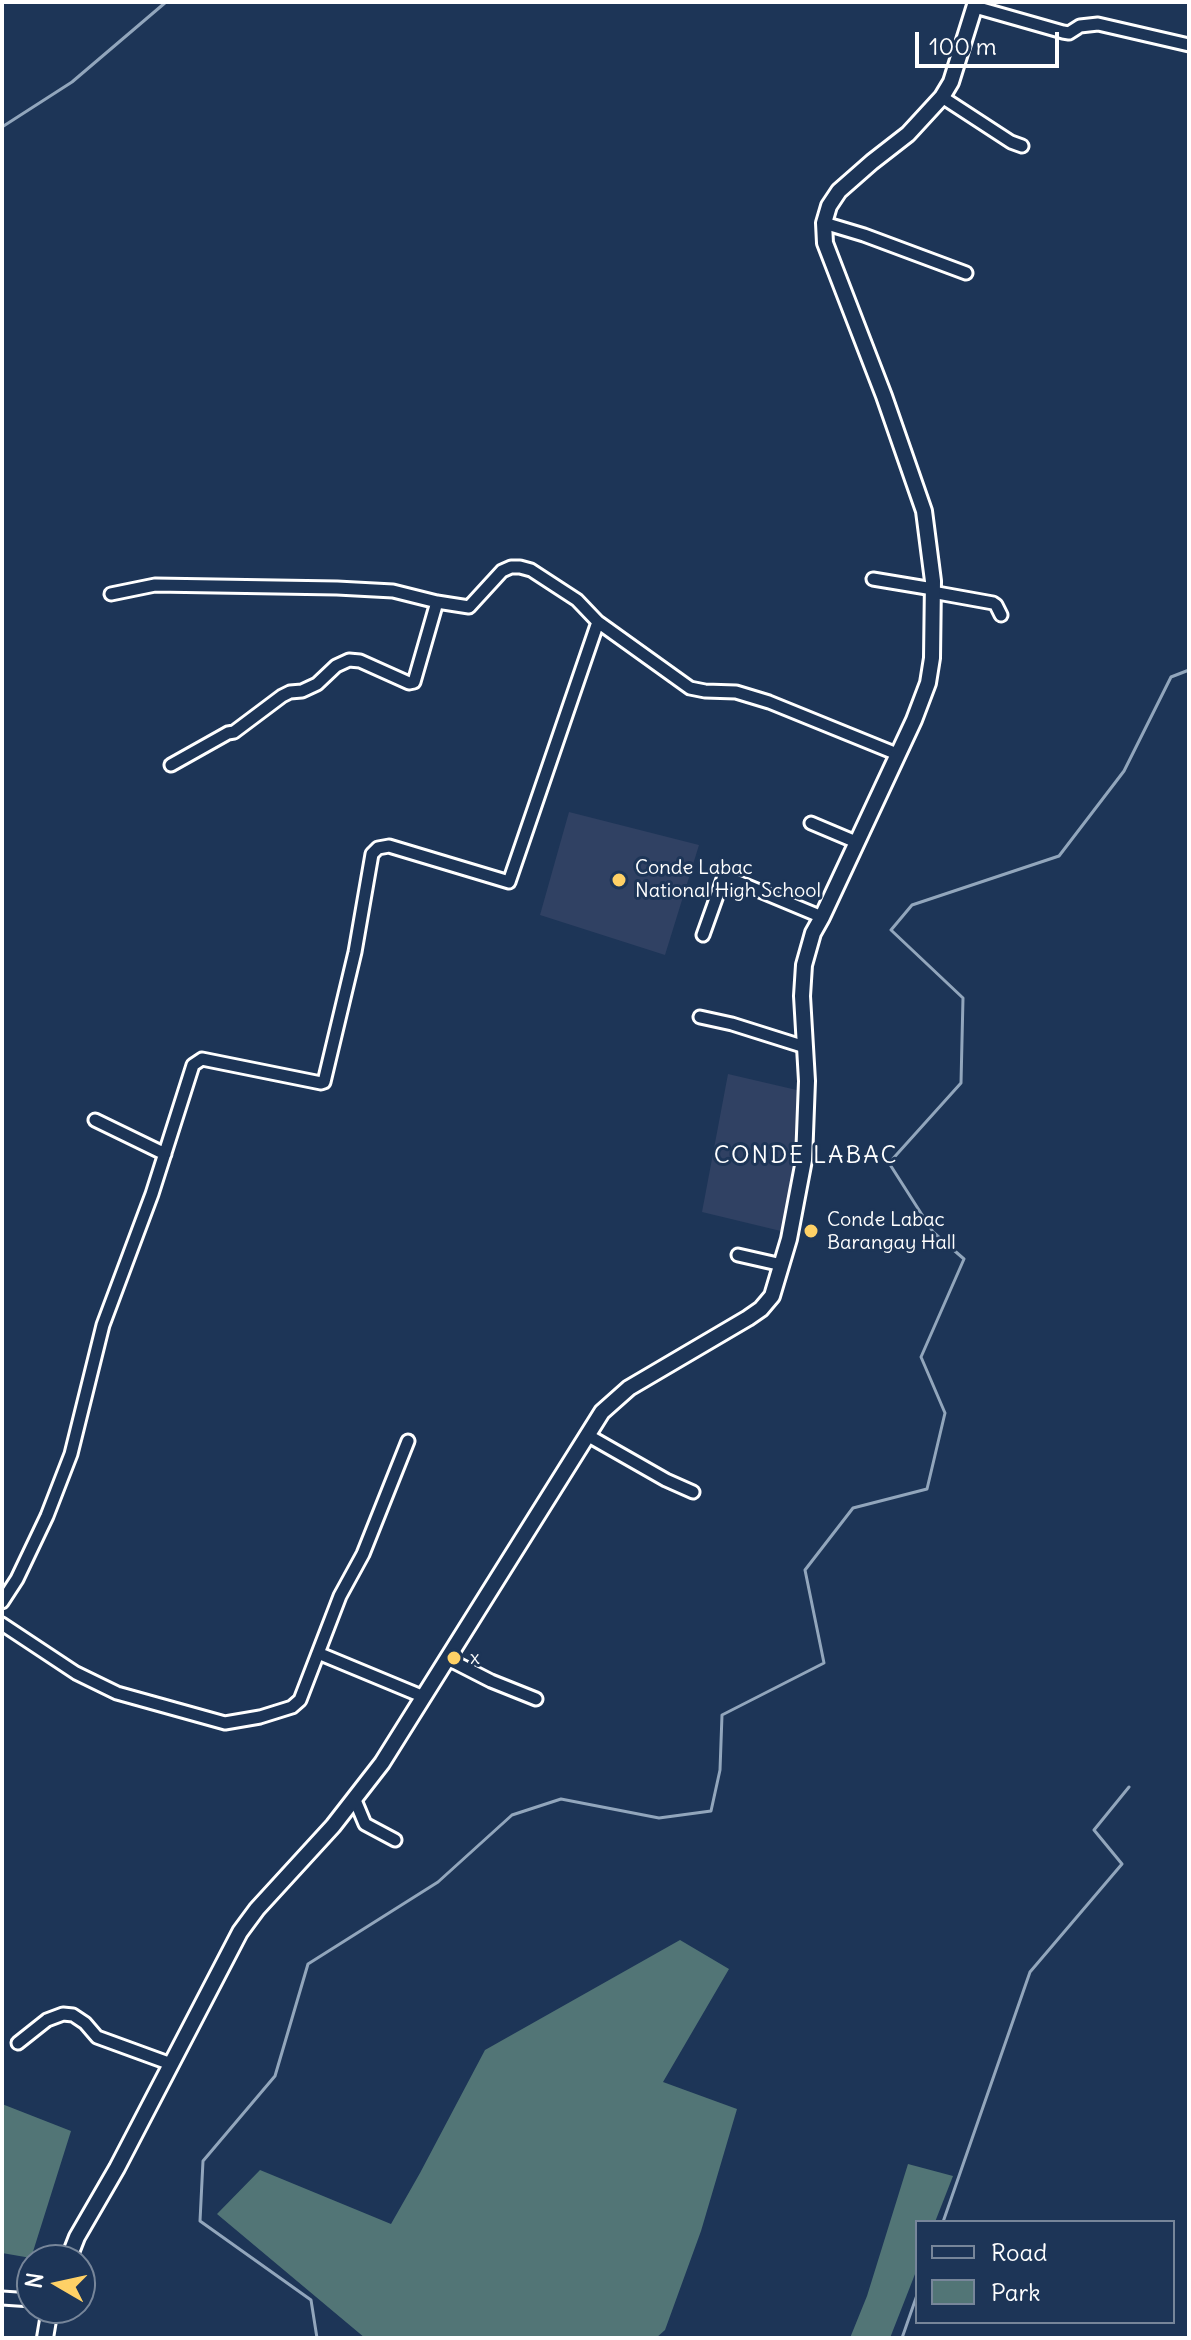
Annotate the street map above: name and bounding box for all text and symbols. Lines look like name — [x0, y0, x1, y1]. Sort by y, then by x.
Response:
scale bar — [919, 16, 1063, 66]
text: 100 m — [929, 31, 997, 61]
place label: Conde Labac National High School — [635, 856, 821, 903]
marker: Conde Labac National High School — [610, 871, 628, 889]
district label: CONDE LABAC — [714, 1142, 898, 1170]
place label: Conde Labac Barangay Hall — [827, 1208, 956, 1255]
marker: Conde Labac Barangay Hall — [802, 1222, 820, 1240]
place label: x — [470, 1646, 480, 1670]
marker: x — [445, 1649, 463, 1667]
legend — [915, 2220, 1175, 2324]
text: Road — [991, 2237, 1047, 2267]
north arrow — [16, 2244, 96, 2324]
text: N — [19, 2271, 49, 2290]
text: Park — [991, 2277, 1041, 2307]

